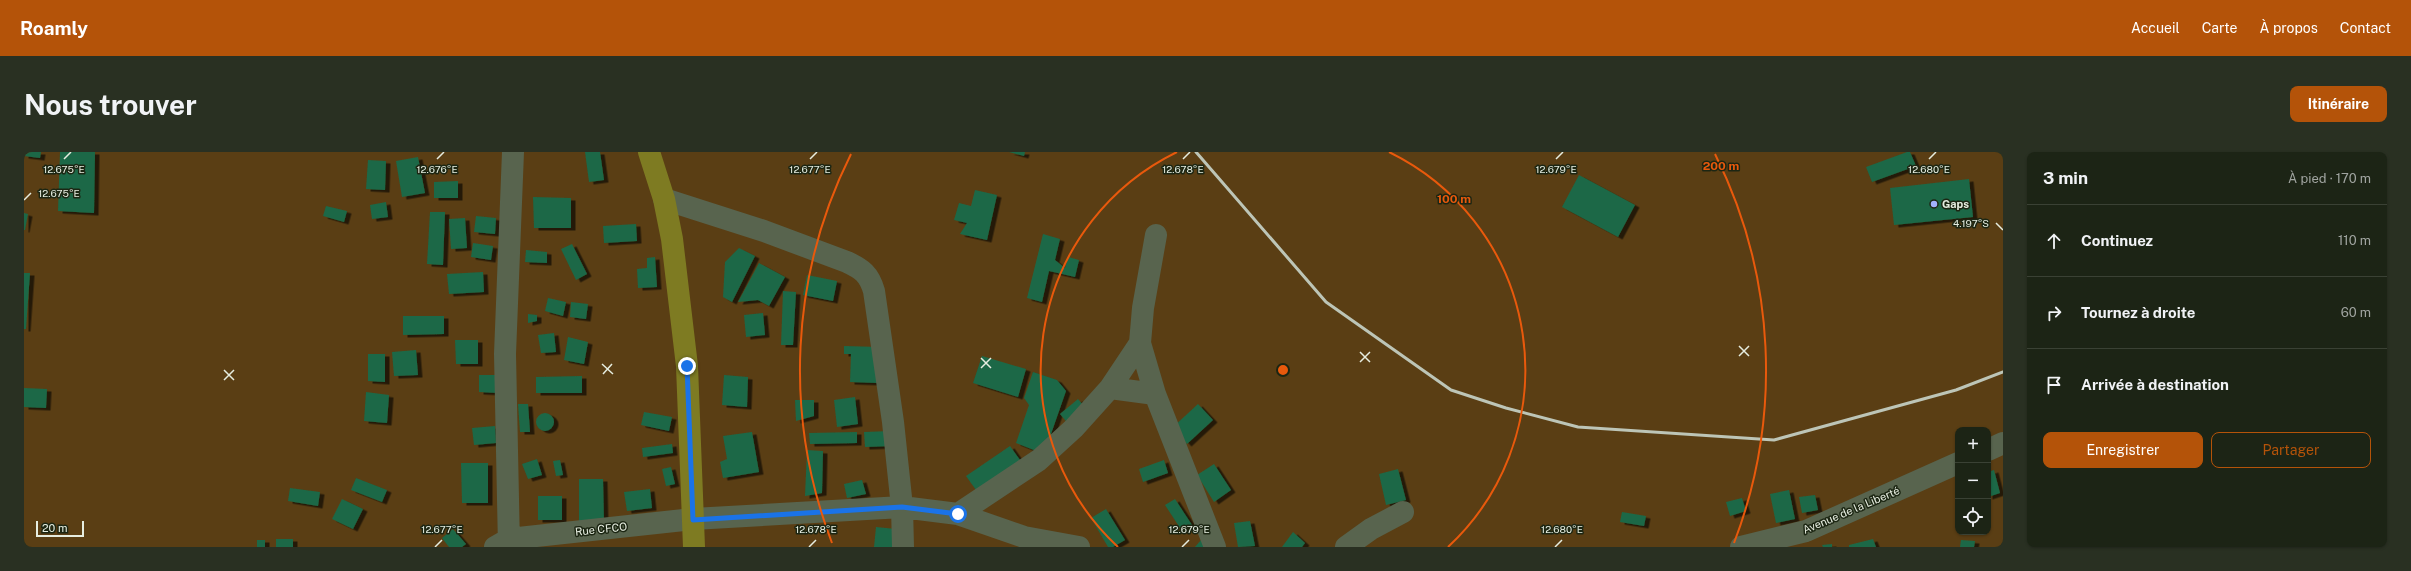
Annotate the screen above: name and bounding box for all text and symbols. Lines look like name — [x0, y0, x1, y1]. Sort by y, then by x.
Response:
text: Roamly — [20, 17, 88, 39]
text: Accueil — [2131, 20, 2180, 36]
text: Carte — [2202, 20, 2238, 36]
text: À propos — [2260, 20, 2318, 36]
text: Contact — [2340, 20, 2391, 36]
button: Itinéraire — [2290, 86, 2387, 122]
text: Nous trouver — [24, 88, 197, 121]
text: 200 m — [1703, 159, 1739, 173]
text: 12.675°E — [43, 163, 85, 175]
text: 12.676°E — [416, 163, 458, 175]
text: 12.677°E — [789, 163, 831, 175]
text: 12.678°E — [1162, 163, 1204, 175]
text: 12.679°E — [1535, 163, 1577, 175]
text: 12.680°E — [1908, 163, 1950, 175]
text: 3 min — [2043, 168, 2088, 188]
text: À pied · 170 m — [2288, 171, 2371, 186]
text: 12.675°E — [38, 187, 80, 199]
text: 100 m — [1437, 192, 1471, 206]
place label: Gaps — [1942, 198, 1969, 210]
marker: Gaps — [1929, 199, 1939, 209]
text: 4.197°S — [1953, 217, 1989, 229]
icon: ahead — [2043, 230, 2065, 252]
text: Continuez — [2081, 232, 2153, 249]
text: 110 m — [2338, 233, 2371, 248]
icon: right — [2043, 302, 2065, 324]
text: Tournez à droite — [2081, 304, 2195, 321]
text: 60 m — [2341, 305, 2371, 320]
route end — [678, 357, 696, 375]
centre of rings — [1276, 363, 1290, 377]
icon: arrive — [2043, 374, 2065, 396]
text: Arrivée à destination — [2081, 376, 2229, 393]
map controls — [1955, 427, 1991, 535]
button: + — [1955, 427, 1991, 463]
button: Enregistrer — [2043, 432, 2203, 468]
button: Partager — [2211, 432, 2371, 468]
button: − — [1955, 463, 1991, 499]
street label: Avenue de la Liberté — [1801, 484, 1901, 536]
button: locate — [1955, 499, 1991, 535]
route start — [949, 505, 967, 523]
scale bar — [36, 519, 84, 538]
street label: Rue CFCO — [574, 520, 628, 538]
text: 20 m — [42, 522, 67, 534]
text: 12.677°E — [421, 523, 463, 535]
text: 12.678°E — [795, 523, 837, 535]
text: 12.679°E — [1168, 523, 1210, 535]
text: 12.680°E — [1541, 523, 1583, 535]

